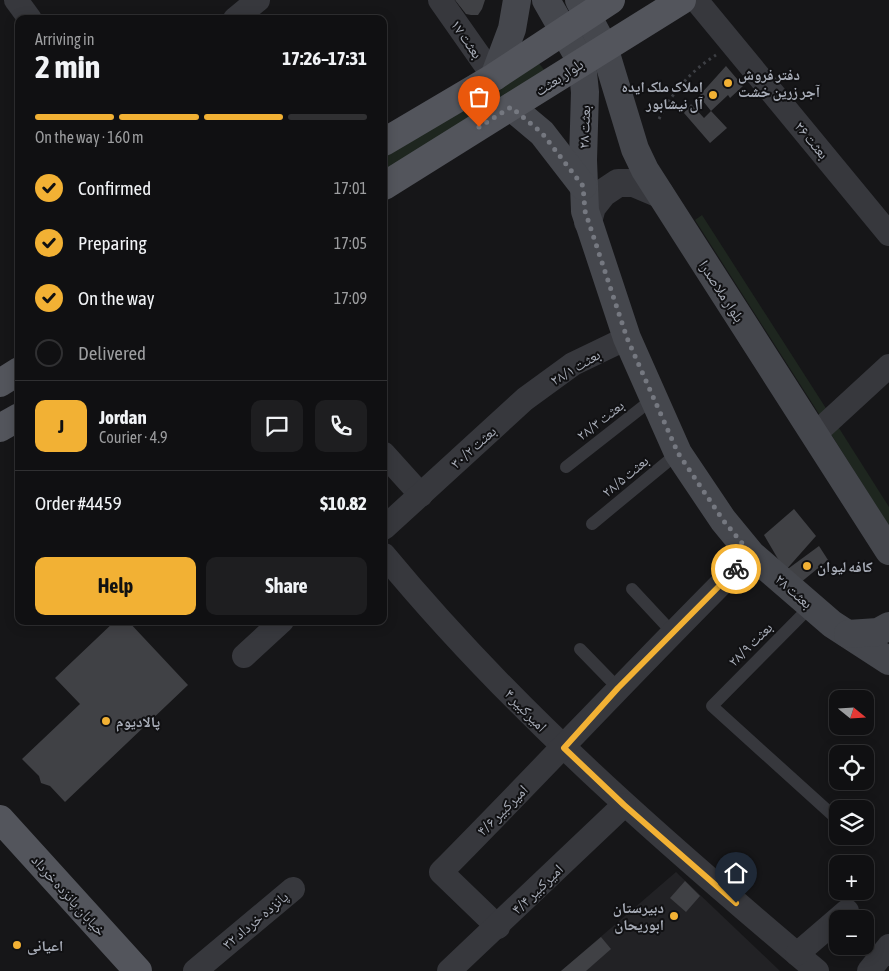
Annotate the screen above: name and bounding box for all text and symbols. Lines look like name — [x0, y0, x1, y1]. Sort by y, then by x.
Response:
street label: بعثت ۱۷ — [447, 16, 486, 62]
text: Arriving in — [35, 30, 95, 48]
text: 17:26–17:31 — [282, 47, 367, 69]
text: 2 min — [35, 48, 100, 85]
street label: بلوار بعثت — [532, 55, 587, 100]
place label: دفتر فروش آجر زرین خشت — [738, 66, 821, 101]
pin — [458, 76, 500, 127]
marker: دفتر فروش آجر زرین خشت — [722, 77, 734, 89]
place label: املاک ملک ایده آل نیشابور — [622, 78, 704, 113]
icon: bag — [465, 83, 493, 111]
marker: املاک ملک ایده آل نیشابور — [707, 89, 719, 101]
street label: بعثت ۲۸ — [575, 105, 594, 149]
street label: بعثت ۲۶ — [791, 118, 833, 162]
text: On the way · 160 m — [35, 128, 144, 146]
icon: check — [35, 174, 63, 202]
text: Confirmed — [78, 177, 151, 199]
text: 17:01 — [334, 179, 367, 197]
icon: check — [35, 229, 63, 257]
text: Preparing — [78, 232, 147, 254]
text: 17:05 — [334, 234, 367, 252]
street label: بلوار ملاصدرا — [695, 257, 748, 326]
icon: check — [35, 284, 63, 312]
text: On the way — [78, 287, 155, 309]
text: 17:09 — [334, 289, 367, 307]
text: Delivered — [78, 342, 146, 364]
street label: بعثت ۲۸/۱ — [547, 345, 603, 389]
street label: بعثت ۲۸/۳ — [573, 396, 627, 444]
button: chat — [251, 400, 303, 452]
button: phone — [315, 400, 367, 452]
text: Jordan — [99, 406, 147, 428]
text: J — [58, 415, 64, 437]
street label: بعثت ۳۰/۲ — [447, 422, 500, 472]
text: Courier · 4.9 — [99, 428, 168, 446]
street label: بعثت ۲۸/۵ — [598, 452, 652, 501]
text: Order #4459 — [35, 492, 122, 514]
text: $10.82 — [320, 492, 367, 514]
courier — [711, 544, 761, 594]
icon: bike — [722, 555, 750, 583]
button: Help — [35, 557, 196, 615]
button: Share — [206, 557, 367, 615]
place label: کافه لیوان — [817, 558, 873, 576]
marker: کافه لیوان — [801, 560, 813, 572]
street label: بعثت ۲۸ — [772, 570, 816, 612]
street label: بعثت ۲۸/۹ — [724, 618, 776, 670]
street label: امیرکبیر ۴ — [501, 685, 550, 736]
north arrow — [829, 690, 874, 735]
map controls — [829, 690, 874, 955]
place label: پالادیوم — [116, 713, 160, 732]
marker: پالادیوم — [100, 715, 112, 727]
button: locate — [829, 745, 874, 790]
street label: امیرکبیر ۴/۶ — [473, 781, 532, 840]
button: layers — [829, 800, 874, 845]
street label: خیابان پانزده خرداد — [27, 851, 110, 940]
pin — [715, 852, 757, 903]
button: + — [829, 855, 874, 900]
icon: home — [722, 859, 750, 887]
street label: امیرکبیر ۴/۴ — [508, 860, 567, 918]
street label: پانزده خرداد ۳۲ — [219, 888, 292, 953]
place label: دبیرستان ابوریحان — [613, 899, 664, 934]
marker: دبیرستان ابوریحان — [668, 910, 680, 922]
button: − — [829, 910, 874, 955]
place label: اعیانی — [27, 937, 63, 955]
marker: اعیانی — [11, 939, 23, 951]

